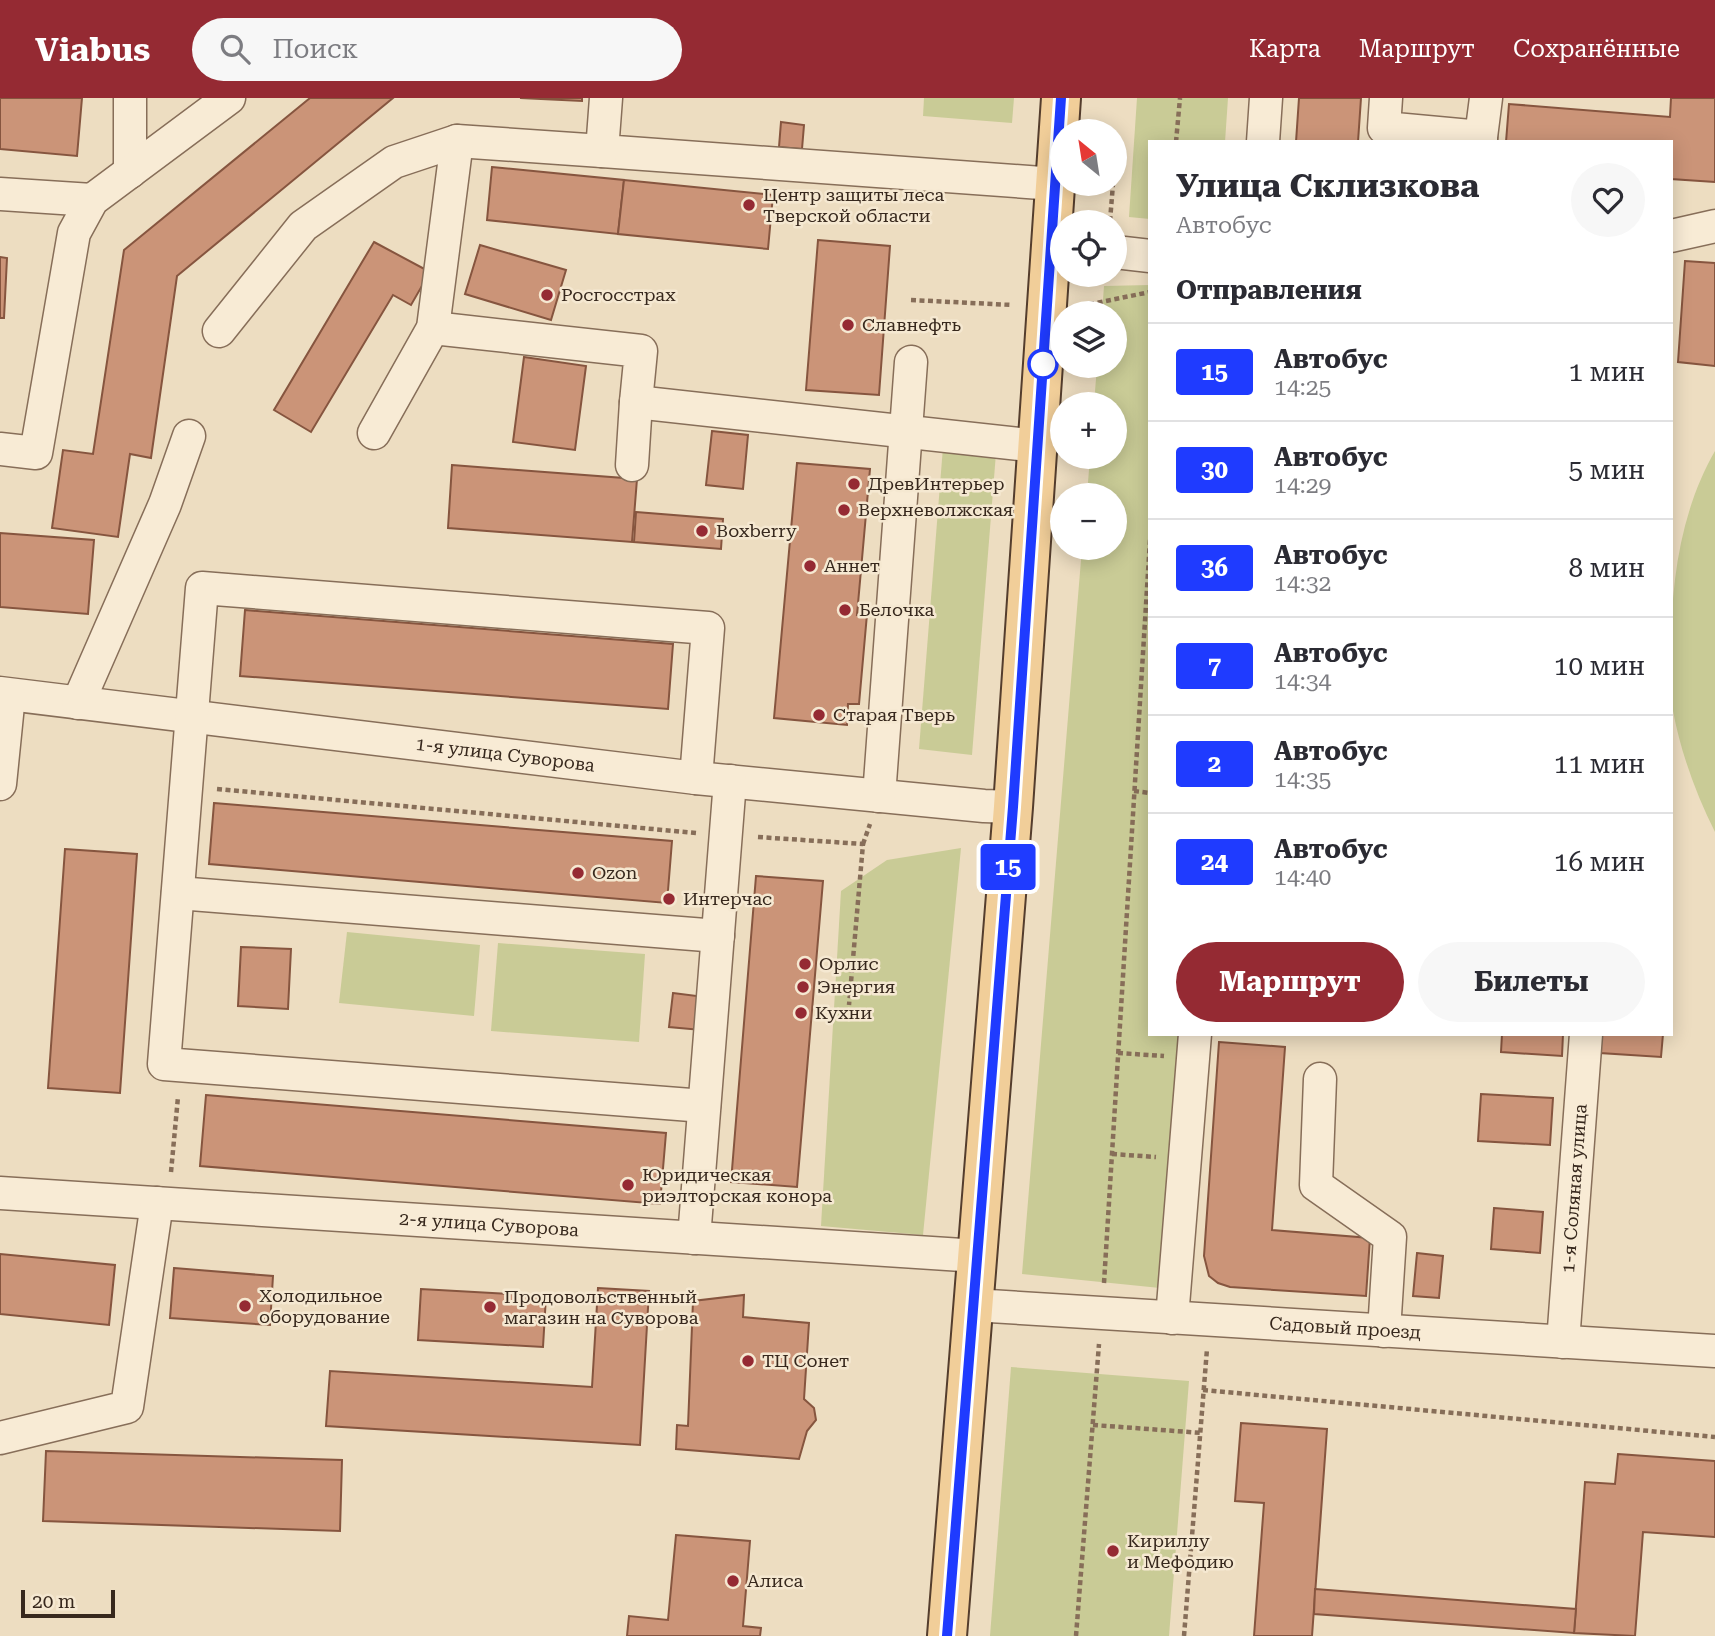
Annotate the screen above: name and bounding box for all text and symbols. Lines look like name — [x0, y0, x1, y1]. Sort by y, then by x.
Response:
search box — [192, 18, 682, 81]
text: Viabus — [35, 30, 150, 69]
icon: search — [216, 30, 254, 68]
text: Поиск — [272, 34, 358, 64]
text: Карта — [1249, 35, 1321, 63]
text: Маршрут — [1359, 35, 1475, 63]
text: Сохранённые — [1513, 35, 1680, 63]
north arrow — [1050, 119, 1127, 196]
map controls — [1050, 119, 1127, 560]
button: heart — [1571, 163, 1645, 237]
text: Улица Склизкова — [1176, 166, 1479, 205]
place label: Центр защиты леса Тверской области — [763, 184, 945, 226]
marker: Центр защиты леса Тверской области — [741, 197, 757, 213]
button: locate — [1050, 210, 1127, 287]
text: Автобус — [1176, 212, 1272, 239]
text: Отправления — [1176, 275, 1362, 305]
place label: Росгосстрах — [561, 284, 676, 305]
marker: Росгосстрах — [539, 287, 555, 303]
button: layers — [1050, 301, 1127, 378]
place label: Славнефть — [862, 314, 962, 335]
marker: Славнефть — [840, 317, 856, 333]
text: Автобус — [1274, 344, 1388, 374]
unlabelled marker — [1028, 349, 1058, 379]
text: 1 мин — [1568, 357, 1645, 387]
text: 15 — [1201, 358, 1228, 386]
text: 14:25 — [1274, 374, 1331, 401]
button: + — [1050, 392, 1127, 469]
text: Автобус — [1274, 442, 1388, 472]
text: 5 мин — [1568, 455, 1645, 485]
text: 30 — [1201, 456, 1228, 484]
text: 14:29 — [1274, 472, 1331, 499]
place label: ДревИнтерьер — [868, 473, 1004, 494]
marker: ДревИнтерьер — [846, 476, 862, 492]
button: − — [1050, 483, 1127, 560]
place label: Верхневолжская — [858, 499, 1013, 520]
marker: Верхневолжская — [836, 502, 852, 518]
place label: Boxberry — [716, 520, 797, 541]
marker: Boxberry — [694, 523, 710, 539]
text: Автобус — [1274, 540, 1388, 570]
text: 8 мин — [1568, 553, 1645, 583]
text: 36 — [1201, 554, 1228, 582]
place label: Аннет — [824, 555, 880, 576]
marker: Аннет — [802, 558, 818, 574]
text: 14:32 — [1274, 570, 1331, 597]
place label: Белочка — [859, 599, 935, 620]
marker: Белочка — [837, 602, 853, 618]
text: Автобус — [1274, 638, 1388, 668]
text: 10 мин — [1554, 651, 1645, 681]
text: 7 — [1208, 652, 1221, 680]
text: 14:34 — [1274, 668, 1331, 695]
place label: Старая Тверь — [833, 704, 956, 725]
marker: Старая Тверь — [811, 707, 827, 723]
street label: 1-я улица Суворова — [415, 733, 596, 776]
text: Автобус — [1274, 736, 1388, 766]
text: 11 мин — [1554, 749, 1645, 779]
text: 2 — [1208, 750, 1221, 778]
text: 14:35 — [1274, 766, 1331, 793]
text: Автобус — [1274, 834, 1388, 864]
line badge: 15 — [976, 844, 1040, 890]
text: 16 мин — [1554, 847, 1645, 877]
text: 24 — [1201, 848, 1228, 876]
text: 15 — [995, 853, 1021, 881]
place label: Ozon — [592, 862, 638, 883]
text: 14:40 — [1274, 864, 1331, 891]
marker: Ozon — [570, 865, 586, 881]
place label: Интерчас — [683, 888, 772, 909]
marker: Интерчас — [661, 891, 677, 907]
button: Маршрут — [1176, 942, 1404, 1022]
button: Билеты — [1418, 942, 1645, 1022]
place label: Орлис — [819, 953, 879, 974]
marker: Орлис — [797, 956, 813, 972]
place label: Энергия — [817, 976, 895, 997]
marker: Энергия — [795, 979, 811, 995]
place label: Кухни — [815, 1002, 872, 1023]
marker: Кухни — [793, 1005, 809, 1021]
street label: 1-я Соляная улица — [1557, 1103, 1591, 1274]
place label: Юридическая риэлторская конора — [642, 1164, 832, 1206]
marker: Юридическая риэлторская конора — [620, 1177, 636, 1193]
street label: 2-я улица Суворова — [398, 1208, 580, 1240]
place label: Холодильное оборудование — [259, 1285, 390, 1327]
place label: Продовольственный магазин на Суворова — [504, 1286, 699, 1328]
marker: Холодильное оборудование — [237, 1298, 253, 1314]
marker: Продовольственный магазин на Суворова — [482, 1299, 498, 1315]
street label: Садовый проезд — [1269, 1312, 1422, 1343]
place label: ТЦ Сонет — [762, 1350, 849, 1371]
marker: ТЦ Сонет — [740, 1353, 756, 1369]
place label: Кириллу и Мефодию — [1127, 1530, 1234, 1572]
marker: Кириллу и Мефодию — [1105, 1543, 1121, 1559]
place label: Алиса — [747, 1570, 803, 1591]
marker: Алиса — [725, 1573, 741, 1589]
scale bar — [21, 1587, 116, 1619]
text: 20 m — [32, 1590, 75, 1613]

